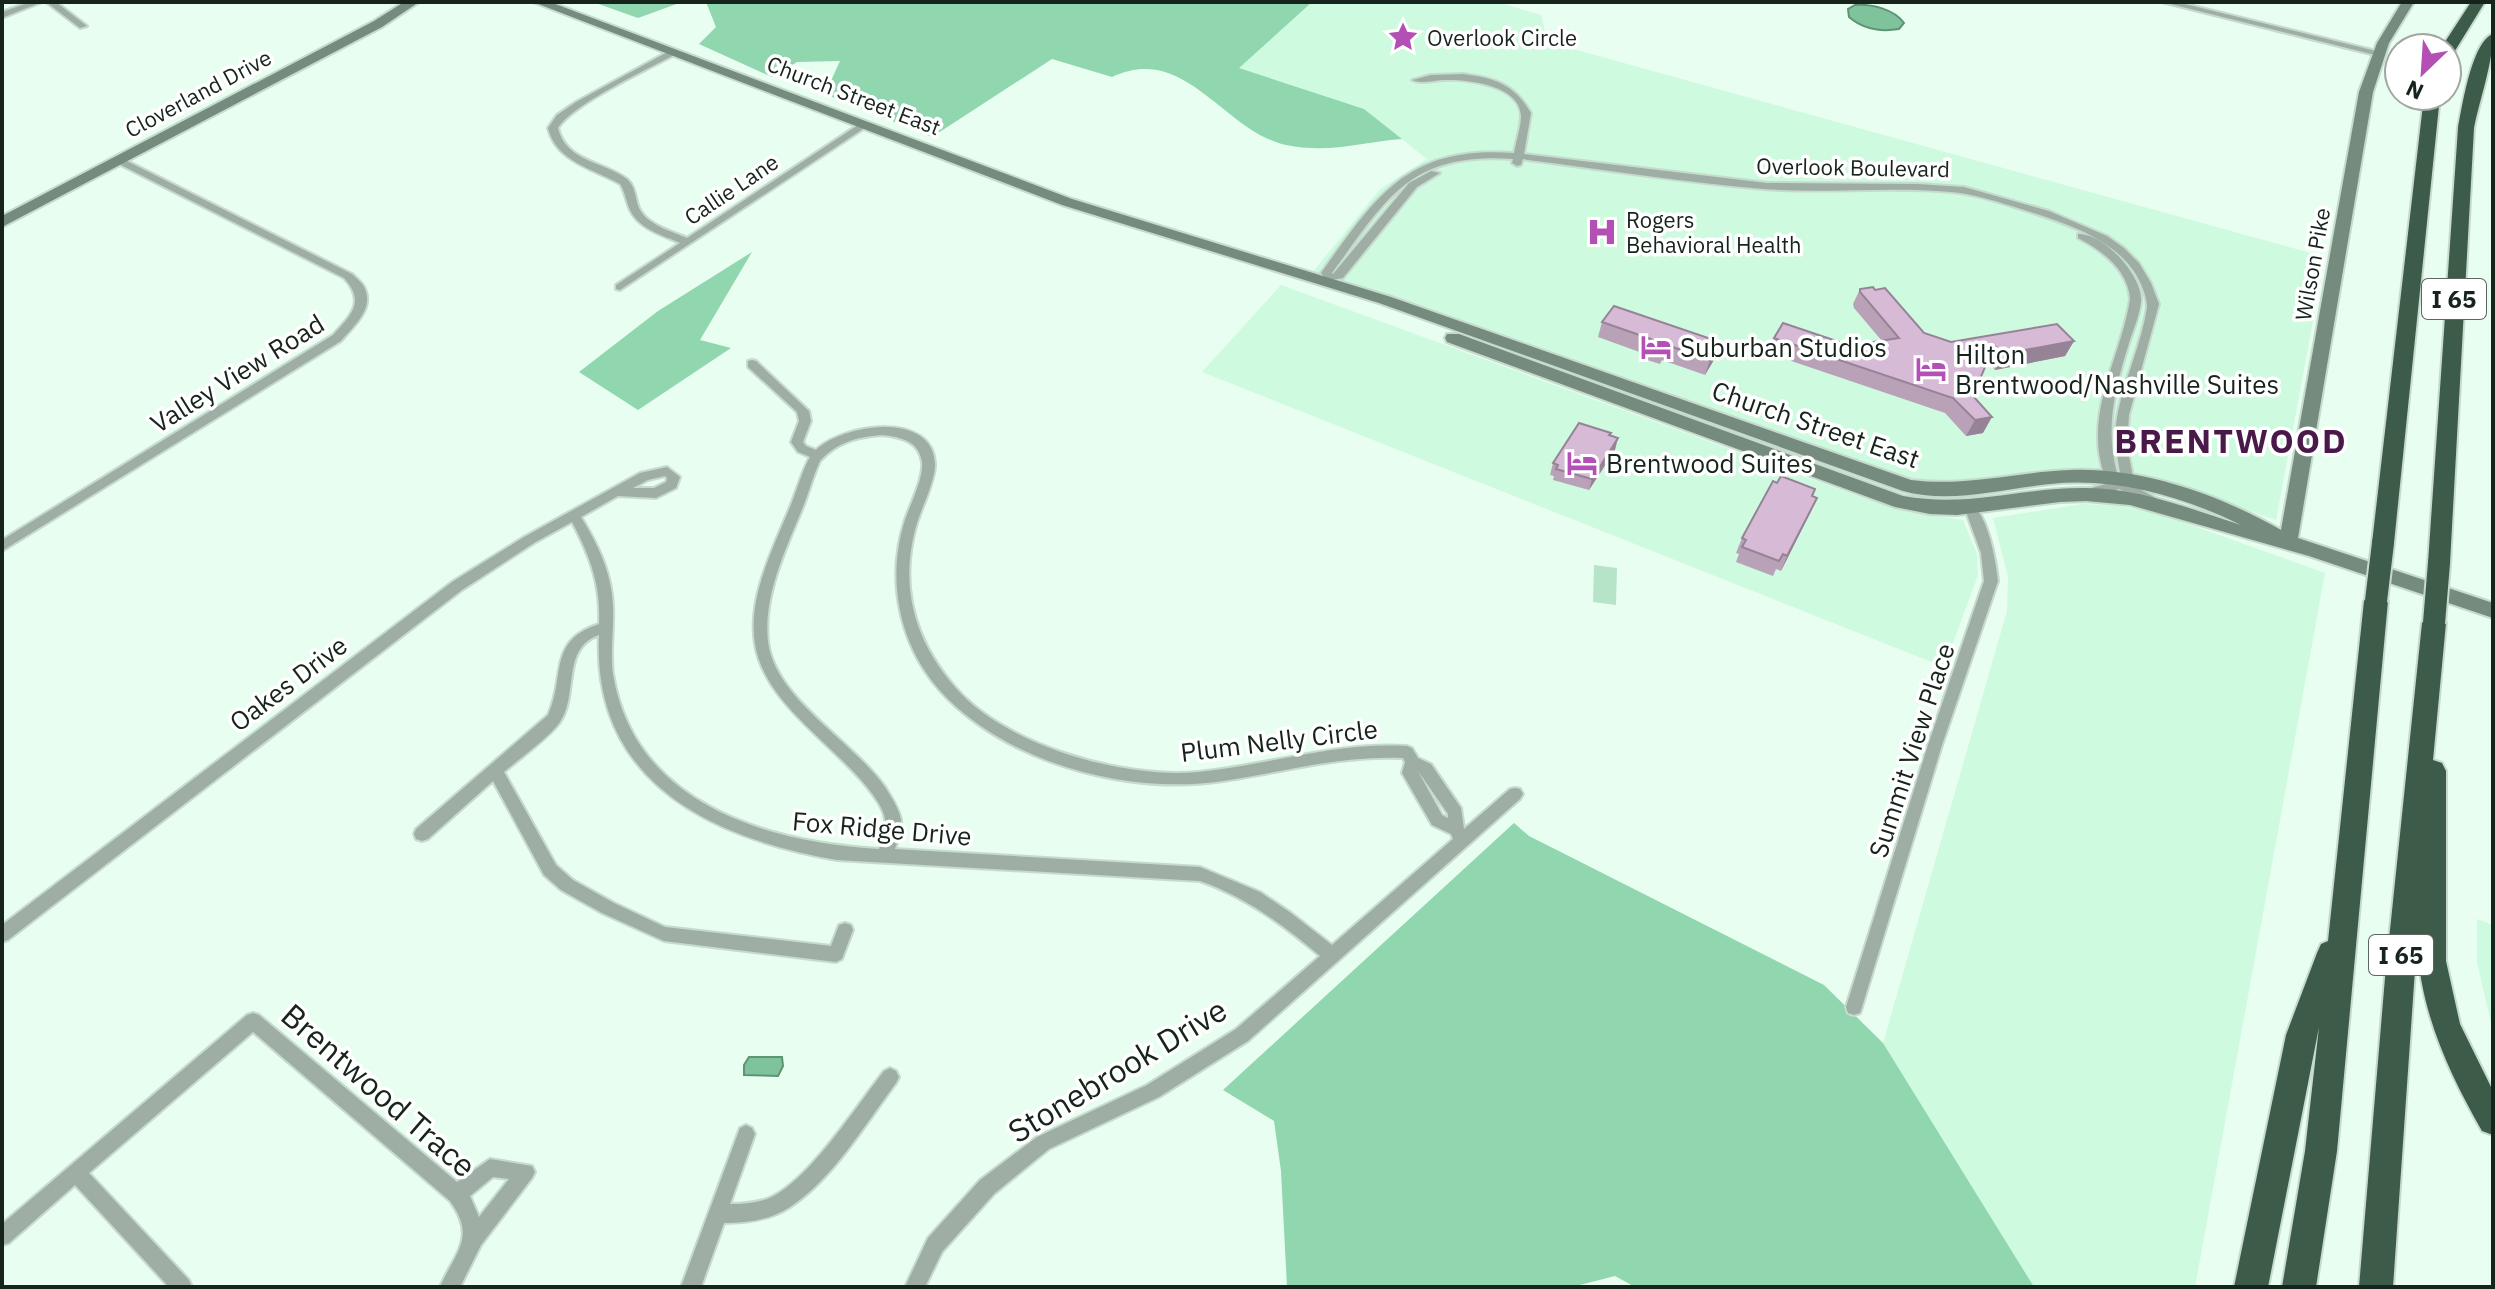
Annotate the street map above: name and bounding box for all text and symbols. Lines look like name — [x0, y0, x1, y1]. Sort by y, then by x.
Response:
place icon: Overlook Circle — [1386, 20, 1420, 54]
place label: Overlook Circle — [1427, 23, 1577, 52]
north arrow — [2383, 32, 2463, 112]
street label: Cloverland Drive — [120, 42, 276, 144]
street label: Church Street East — [763, 49, 945, 141]
text: N — [2401, 74, 2428, 107]
street label: Callie Lane — [678, 147, 784, 231]
street label: Overlook Boulevard — [1756, 151, 1950, 183]
place label: Rogers Behavioral Health — [1626, 205, 1802, 259]
street label: Wilson Pike — [2288, 205, 2336, 323]
hospital icon: Rogers Behavioral Health — [1585, 215, 1619, 249]
road number: I 65 — [2422, 279, 2486, 319]
street label: Valley View Road — [144, 306, 330, 440]
hotel icon: Suburban Studios — [1639, 330, 1673, 364]
place label: Suburban Studios — [1680, 330, 1887, 364]
place label: Hilton Brentwood/Nashville Suites — [1955, 337, 2279, 401]
hotel icon: Hilton Brentwood/Nashville Suites — [1914, 352, 1948, 386]
street label: Church Street East — [1708, 373, 1924, 475]
district label: BRENTWOOD — [2114, 418, 2348, 462]
hotel icon: Brentwood Suites — [1565, 446, 1599, 480]
place label: Brentwood Suites — [1606, 446, 1813, 480]
street label: Oakes Drive — [222, 628, 354, 738]
street label: Summit View Place — [1860, 638, 1962, 862]
street label: Plum Nelly Circle — [1178, 711, 1380, 769]
street label: Fox Ridge Drive — [791, 803, 973, 853]
road number: I 65 — [2369, 935, 2433, 975]
street label: Stonebrook Drive — [1000, 988, 1234, 1152]
street label: Brentwood Trace — [273, 994, 485, 1186]

